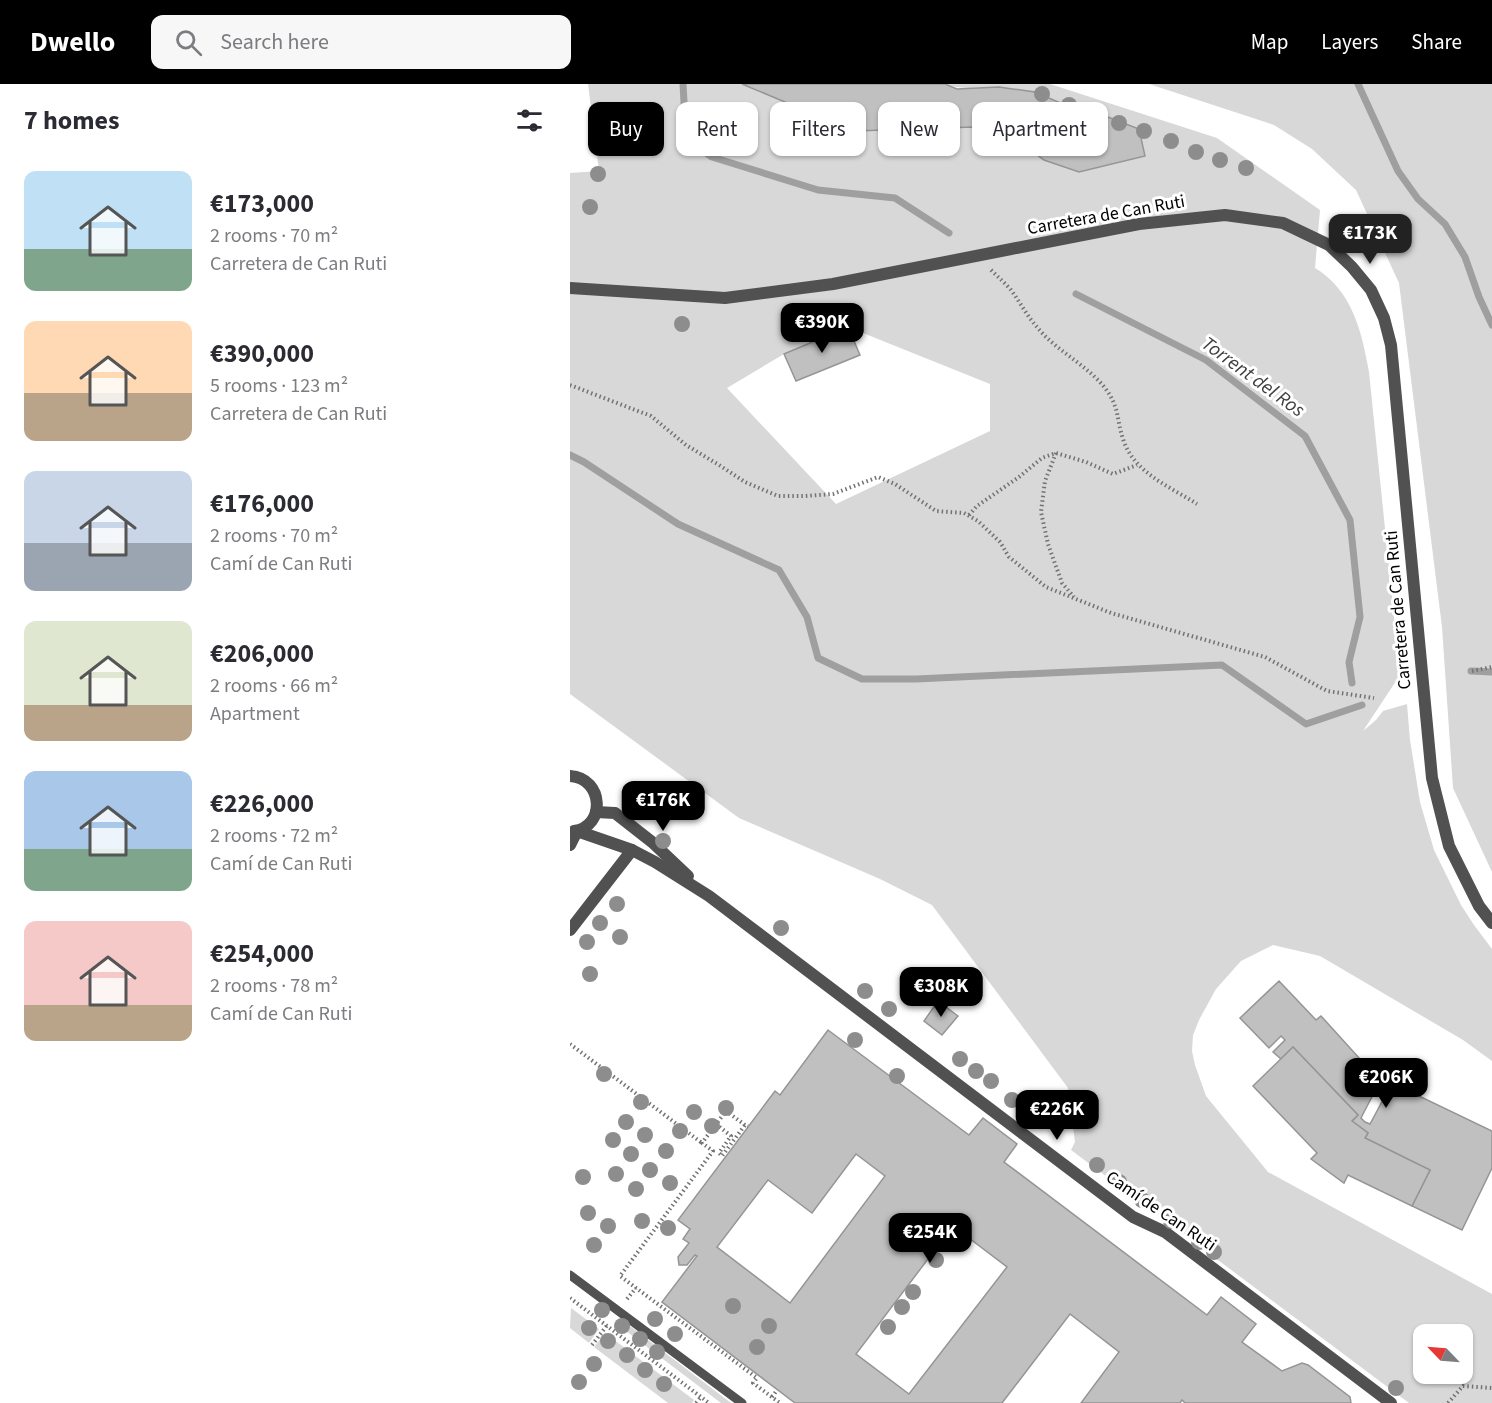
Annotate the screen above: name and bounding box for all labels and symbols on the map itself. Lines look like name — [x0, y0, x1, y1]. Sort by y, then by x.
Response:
street label: Carretera de Can Ruti — [1025, 189, 1187, 241]
pin: €173K — [1328, 214, 1412, 265]
pin: €390K — [780, 303, 864, 354]
water label: Torrent del Ros — [1196, 330, 1310, 424]
street label: Carretera de Can Ruti — [1379, 529, 1417, 691]
pin: €176K — [621, 781, 705, 832]
pin: €308K — [899, 967, 983, 1018]
pin: €206K — [1344, 1058, 1428, 1109]
pin: €226K — [1015, 1090, 1099, 1141]
street label: Camí de Can Ruti — [1101, 1165, 1221, 1257]
pin: €254K — [888, 1213, 972, 1264]
north arrow — [1413, 1324, 1473, 1384]

